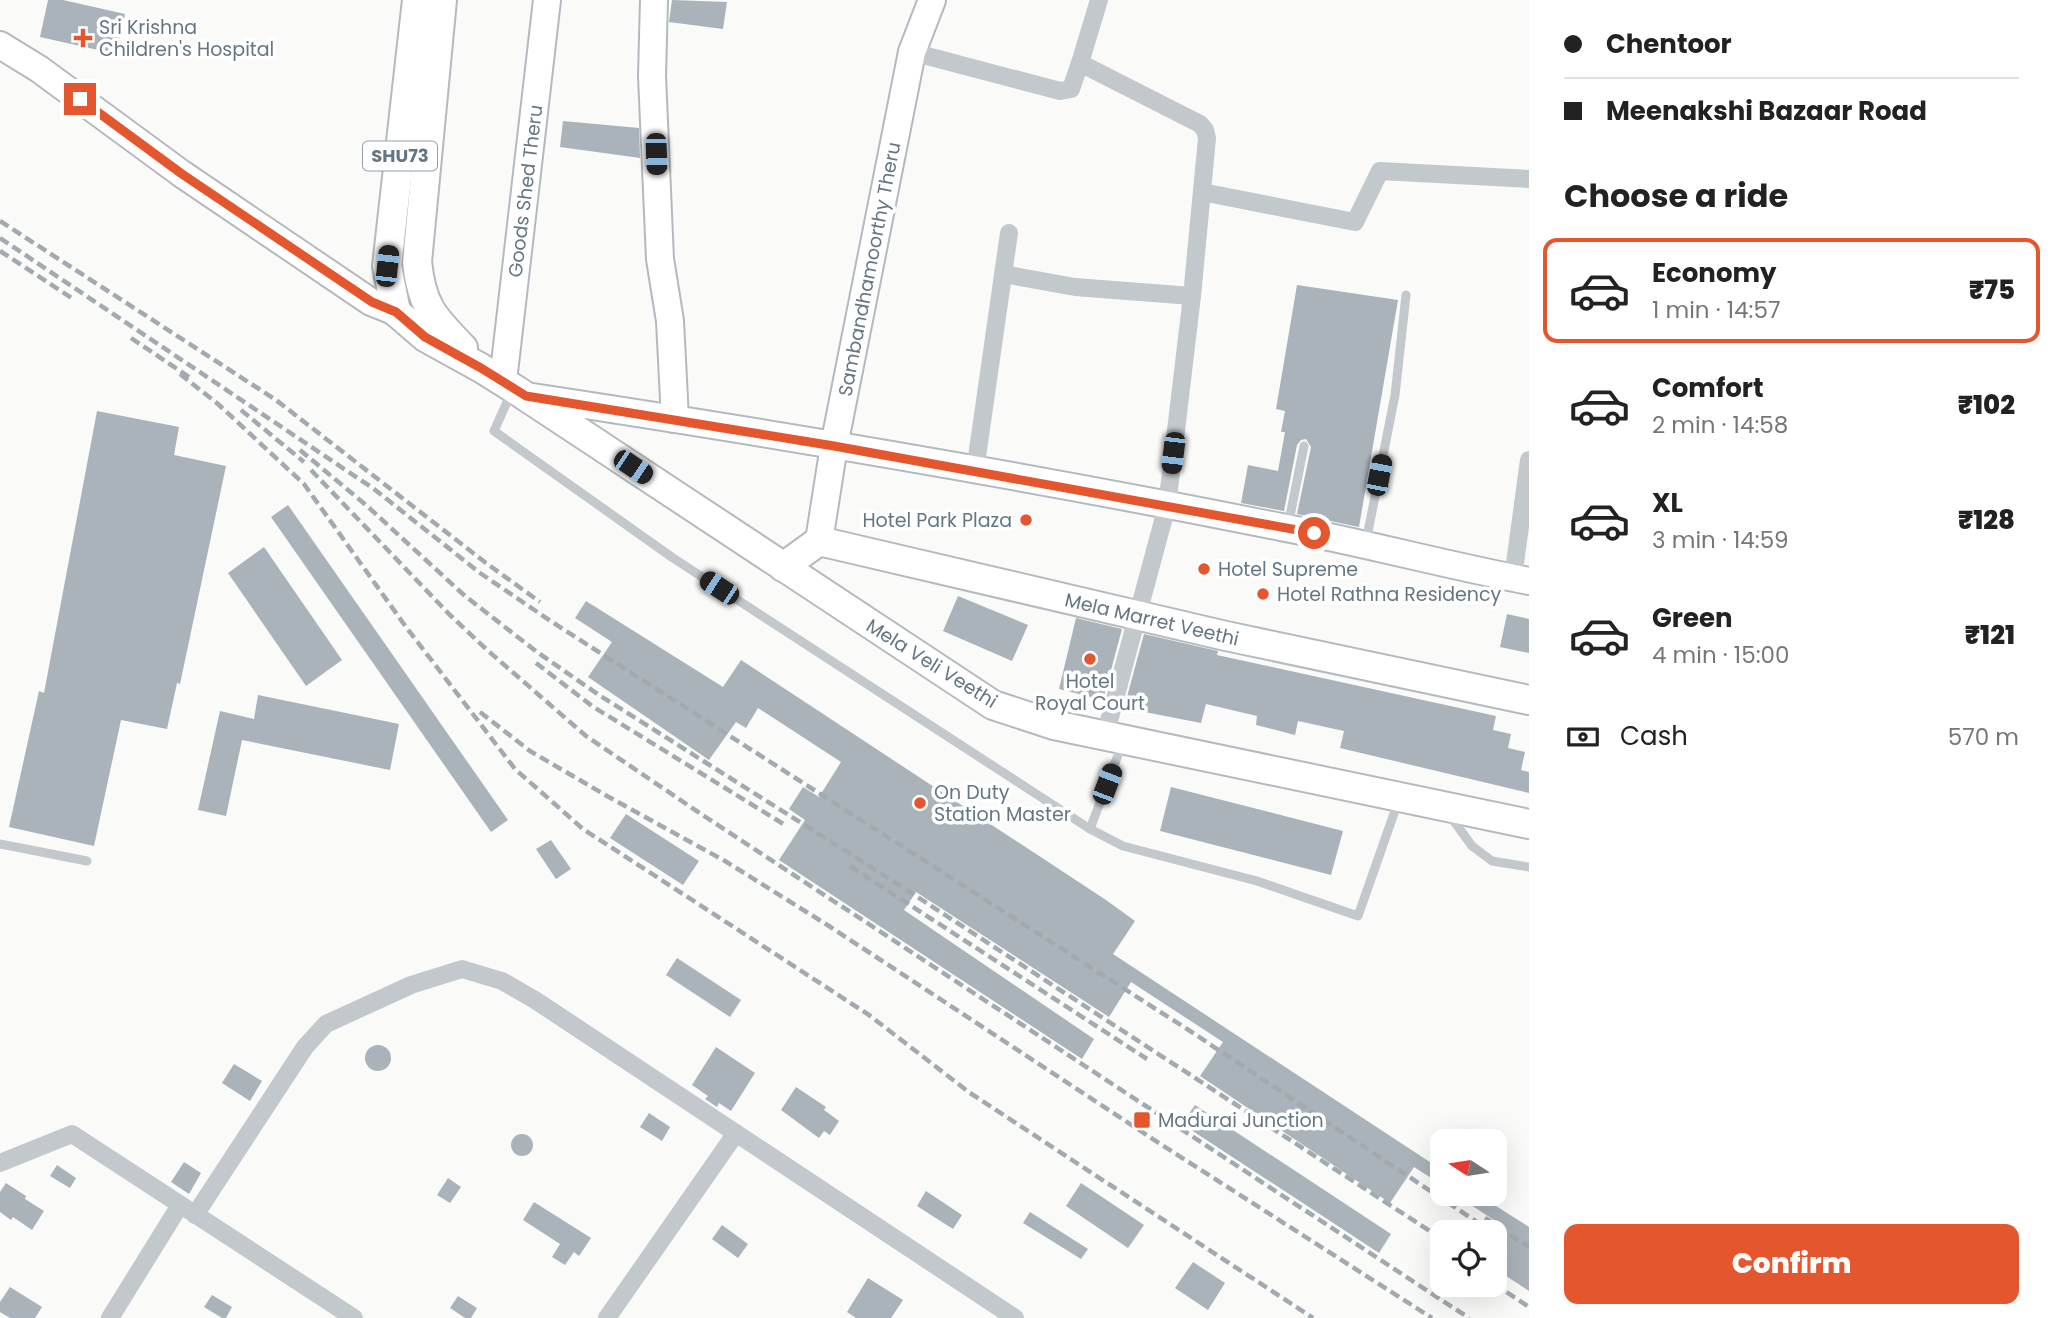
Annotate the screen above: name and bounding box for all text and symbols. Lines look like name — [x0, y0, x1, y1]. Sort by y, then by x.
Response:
place label: Sri Krishna Children's Hospital — [99, 14, 274, 63]
text: Chentoor — [1606, 26, 1732, 62]
marker: Sri Krishna Children's Hospital — [73, 28, 93, 48]
route end — [64, 83, 96, 115]
text: Meenakshi Bazaar Road — [1606, 93, 1927, 129]
street label: Goods Shed Theru — [502, 103, 549, 279]
car — [645, 133, 668, 175]
street label: Sambandhamoorthy Theru — [832, 140, 907, 399]
road number: SHU73 — [363, 141, 437, 170]
text: Choose a ride — [1564, 173, 1788, 218]
car — [375, 244, 400, 288]
text: Economy — [1652, 255, 1776, 291]
icon: car — [1568, 259, 1631, 322]
text: ₹75 — [1969, 272, 2015, 308]
text: 1 min · 14:57 — [1652, 294, 1780, 326]
text: Comfort — [1652, 370, 1764, 406]
icon: car — [1568, 374, 1631, 437]
text: ₹102 — [1958, 387, 2015, 423]
text: 2 min · 14:58 — [1652, 409, 1788, 441]
car — [1161, 431, 1186, 475]
car — [610, 447, 657, 487]
car — [1365, 452, 1394, 498]
text: XL — [1652, 485, 1683, 521]
icon: car — [1568, 489, 1631, 552]
text: ₹128 — [1958, 502, 2015, 538]
place label: Hotel Park Plaza — [862, 507, 1012, 534]
marker: Hotel Park Plaza — [1018, 512, 1034, 528]
route start — [1298, 517, 1330, 549]
text: 3 min · 14:59 — [1652, 524, 1789, 556]
place label: Hotel Supreme — [1218, 556, 1358, 583]
marker: Hotel Supreme — [1196, 561, 1212, 577]
car — [696, 568, 743, 608]
place label: Hotel Rathna Residency — [1277, 581, 1502, 608]
street label: Mela Marret Veethi — [1062, 586, 1242, 653]
marker: Hotel Rathna Residency — [1255, 586, 1271, 602]
text: Green — [1652, 600, 1733, 636]
icon: car — [1568, 604, 1631, 667]
street label: Mela Veli Veethi — [861, 612, 1002, 715]
text: ₹121 — [1965, 617, 2015, 653]
text: 4 min · 15:00 — [1652, 639, 1789, 671]
marker: Hotel Royal Court — [1082, 651, 1098, 667]
place label: Hotel Royal Court — [1035, 668, 1145, 717]
icon: cash — [1564, 718, 1602, 756]
text: Cash — [1620, 718, 1688, 754]
text: 570 m — [1948, 721, 2019, 753]
car — [1090, 761, 1125, 807]
place label: On Duty Station Master — [934, 779, 1071, 828]
marker: On Duty Station Master — [912, 795, 928, 811]
place label: Madurai Junction — [1158, 1107, 1324, 1134]
marker: Madurai Junction — [1132, 1110, 1152, 1130]
north arrow — [1430, 1129, 1507, 1206]
map controls — [1430, 1129, 1507, 1297]
button: locate — [1430, 1220, 1507, 1297]
button: Confirm — [1564, 1224, 2019, 1304]

